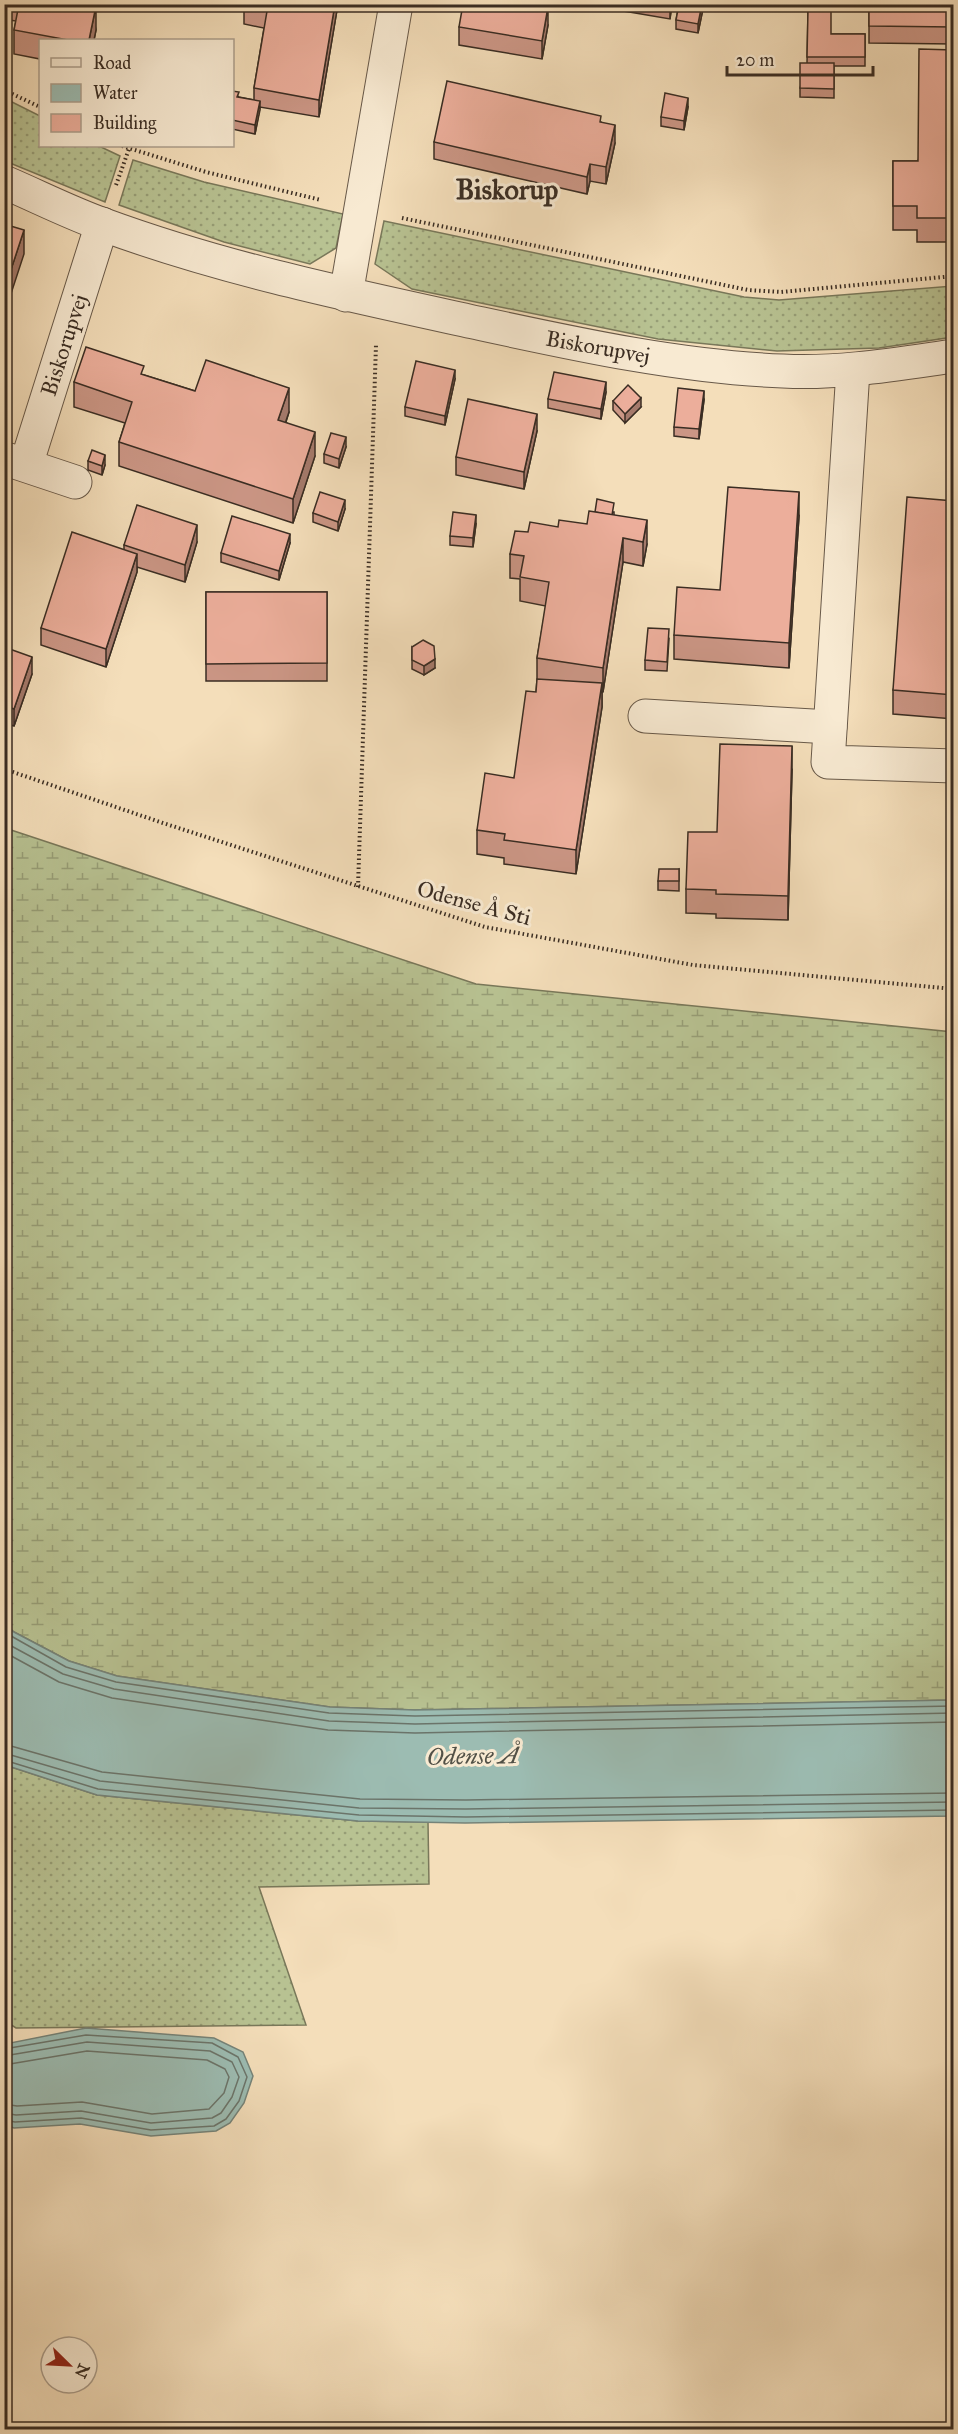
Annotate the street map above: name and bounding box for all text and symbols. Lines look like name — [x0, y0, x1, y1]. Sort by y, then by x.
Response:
legend — [39, 39, 234, 147]
scale bar — [727, 39, 872, 77]
text: 20 m — [736, 49, 774, 71]
text: Road — [93, 52, 131, 74]
text: Water — [93, 82, 138, 104]
text: Building — [93, 112, 157, 135]
district label: Biskorup — [456, 172, 558, 207]
street label: Biskorupvej — [35, 291, 93, 399]
street label: Biskorupvej — [544, 325, 652, 369]
street label: Odense Å Sti — [414, 875, 534, 931]
water label: Odense Å — [427, 1740, 521, 1772]
north arrow — [39, 2335, 99, 2395]
text: N — [71, 2361, 94, 2381]

